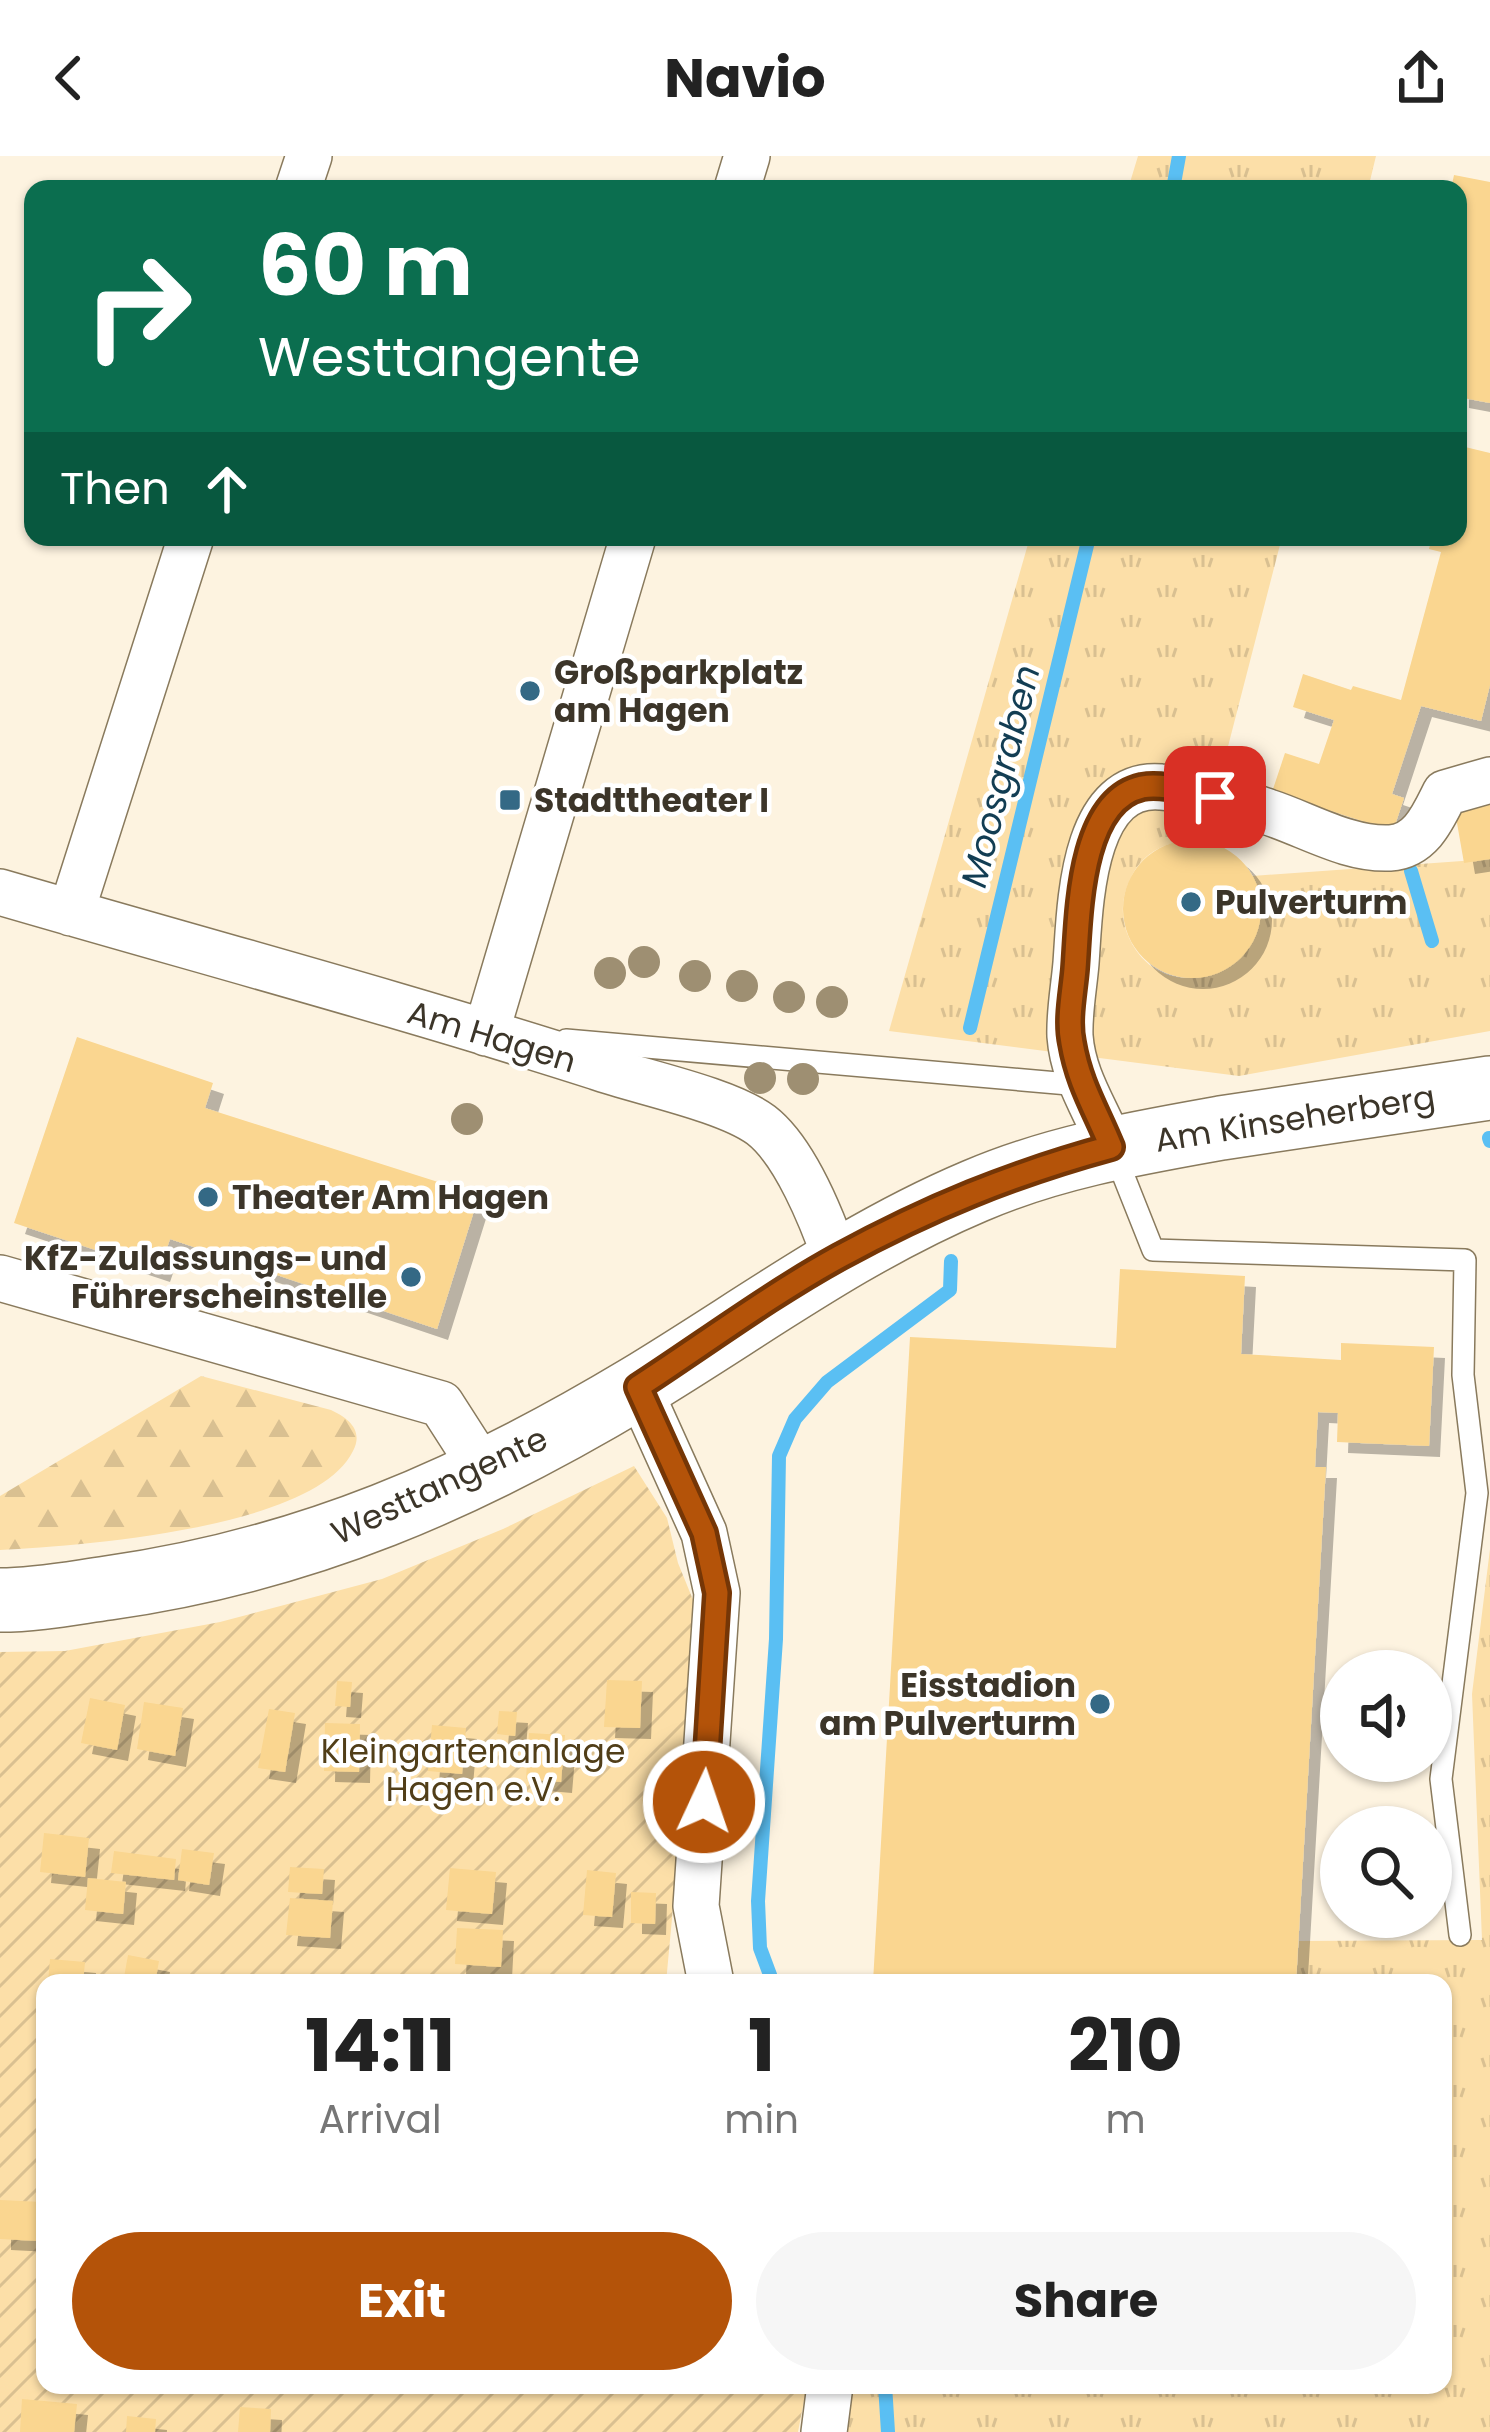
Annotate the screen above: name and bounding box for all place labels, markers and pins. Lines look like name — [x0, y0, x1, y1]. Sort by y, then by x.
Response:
place label: Großparkplatz am Hagen — [554, 649, 803, 734]
marker: Großparkplatz am Hagen — [517, 678, 543, 704]
pin — [1164, 746, 1266, 848]
place label: Stadttheater I — [534, 777, 769, 824]
marker: Stadttheater I — [497, 787, 523, 813]
place label: Pulverturm — [1215, 879, 1407, 926]
marker: Pulverturm — [1178, 889, 1204, 915]
place label: Theater Am Hagen — [232, 1174, 549, 1221]
marker: Theater Am Hagen — [195, 1184, 221, 1210]
place label: KfZ-Zulassungs- und Führerscheinstelle — [24, 1235, 387, 1320]
marker: KfZ-Zulassungs- und Führerscheinstelle — [398, 1264, 424, 1290]
place label: Eisstadion am Pulverturm — [819, 1662, 1076, 1747]
marker: Eisstadion am Pulverturm — [1087, 1691, 1113, 1717]

